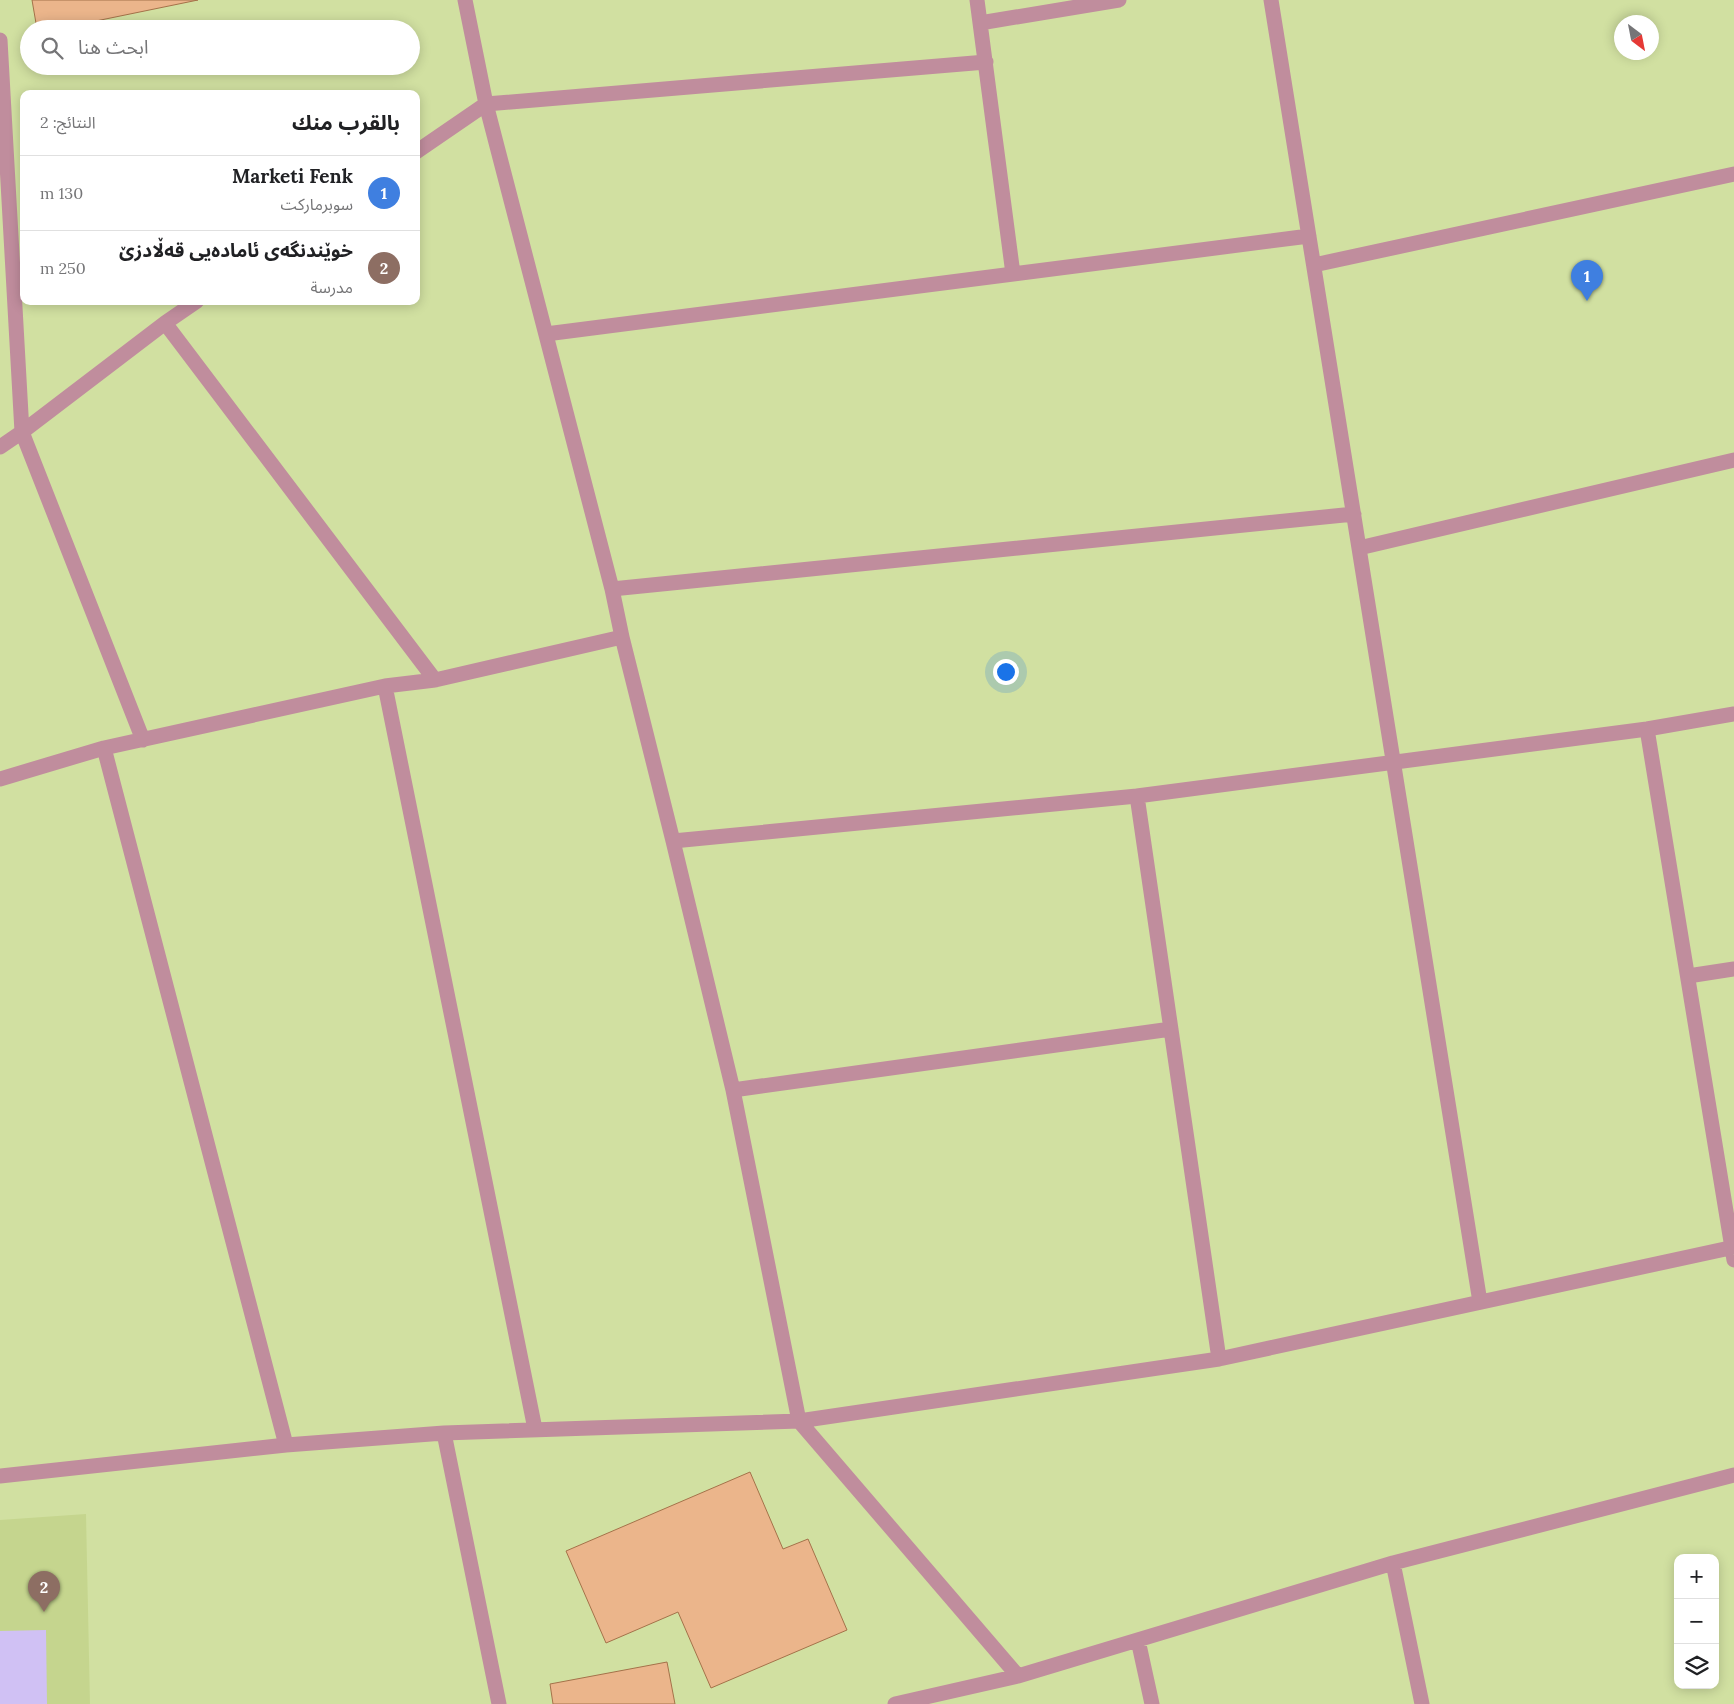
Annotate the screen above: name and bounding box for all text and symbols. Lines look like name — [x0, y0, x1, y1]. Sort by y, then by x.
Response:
north arrow — [1614, 15, 1659, 60]
search box — [20, 20, 420, 75]
icon: search — [38, 34, 66, 62]
text: ابحث هنا — [78, 35, 148, 59]
text: بالقرب منك — [292, 109, 400, 136]
text: النتائج: 2 — [40, 112, 96, 132]
text: Marketi Fenk — [232, 164, 353, 188]
text: 130 m — [40, 183, 83, 203]
text: 1 — [381, 183, 387, 203]
text: سوبرماركت — [281, 194, 353, 214]
text: خوێندنگەی ئامادەیی قەڵادزێ — [119, 238, 353, 262]
text: 250 m — [40, 258, 86, 278]
text: 2 — [380, 258, 388, 278]
pin: 1 — [1571, 260, 1603, 301]
text: مدرسة — [310, 277, 353, 297]
your location — [993, 659, 1019, 685]
map controls — [1674, 1554, 1719, 1689]
button: + — [1674, 1554, 1719, 1599]
pin: 2 — [28, 1571, 60, 1612]
button: − — [1674, 1599, 1719, 1644]
button: layers — [1674, 1644, 1719, 1689]

